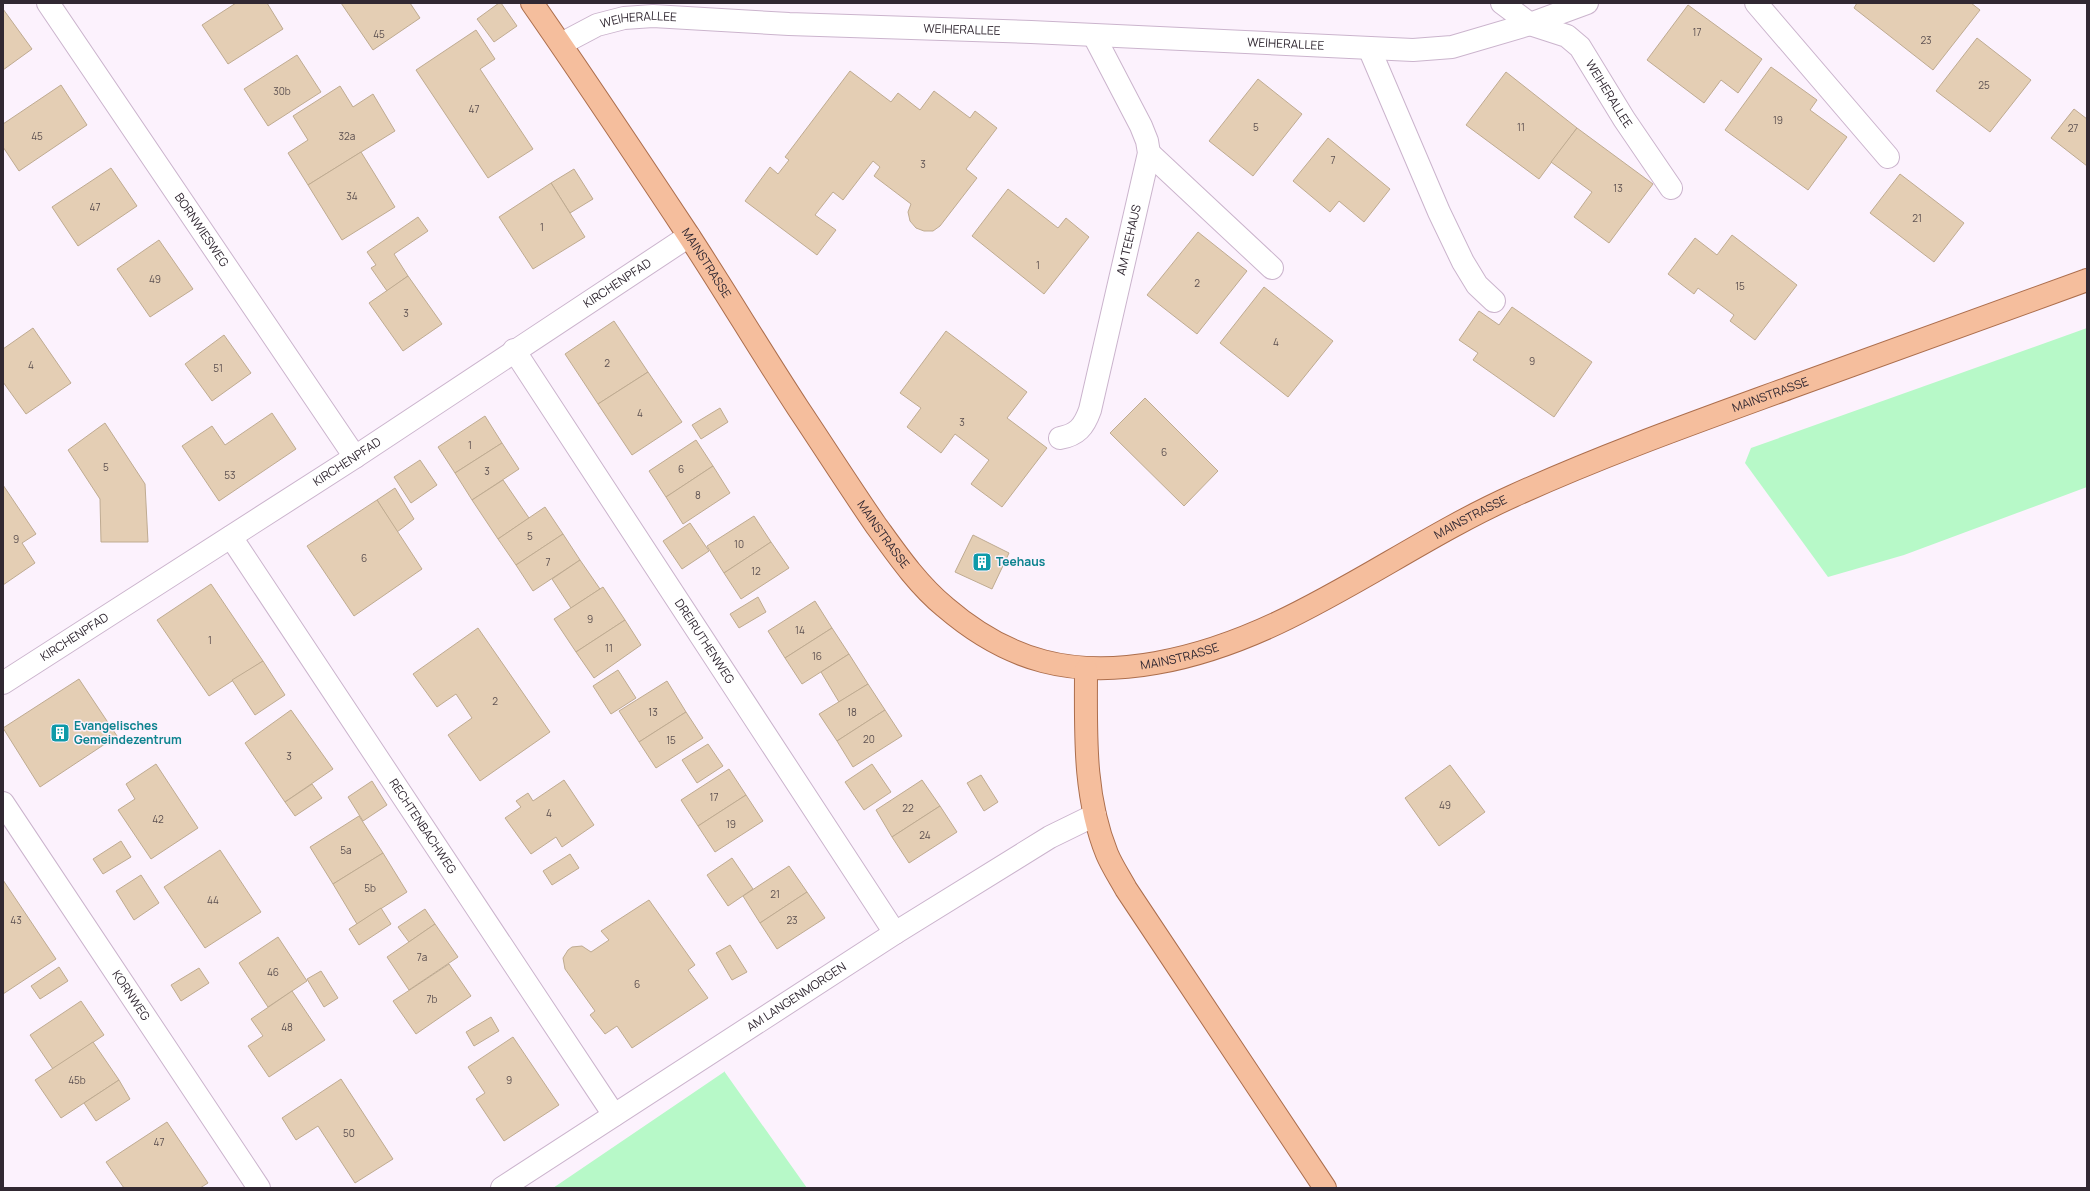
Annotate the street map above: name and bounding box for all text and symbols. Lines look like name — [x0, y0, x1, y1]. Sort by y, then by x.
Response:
street label: WEIHERALLEE — [598, 7, 678, 32]
street label: WEIHERALLEE — [923, 19, 1001, 39]
house number: 17 — [1693, 25, 1701, 39]
house number: 45 — [373, 27, 385, 41]
street label: WEIHERALLEE — [1247, 33, 1325, 54]
house number: 23 — [1920, 33, 1932, 47]
street label: WEIHERALLEE — [1582, 56, 1637, 131]
house number: 25 — [1978, 78, 1990, 92]
house number: 30b — [273, 84, 291, 98]
house number: 47 — [469, 102, 479, 116]
house number: 19 — [1773, 113, 1783, 127]
house number: 5 — [1253, 120, 1259, 134]
house number: 11 — [1517, 120, 1525, 134]
house number: 27 — [2068, 121, 2078, 135]
house number: 45 — [31, 129, 43, 143]
house number: 32a — [339, 129, 355, 143]
house number: 7 — [1330, 153, 1336, 167]
house number: 3 — [920, 157, 926, 171]
house number: 13 — [1613, 181, 1623, 195]
street label: BORNWIESWEG — [171, 189, 233, 270]
house number: 34 — [346, 189, 358, 203]
house number: 47 — [90, 200, 100, 214]
street label: AM TEEHAUS — [1112, 203, 1145, 277]
house number: 21 — [1912, 211, 1922, 225]
house number: 1 — [540, 220, 544, 234]
street label: MAINSTRASSE — [678, 224, 735, 301]
street label: KIRCHENPFAD — [580, 254, 654, 312]
house number: 1 — [1036, 258, 1040, 272]
house number: 49 — [149, 272, 161, 286]
house number: 2 — [1194, 276, 1200, 290]
house number: 15 — [1735, 279, 1745, 293]
house number: 3 — [403, 306, 409, 320]
house number: 4 — [1273, 335, 1279, 349]
house number: 9 — [1529, 354, 1535, 368]
house number: 2 — [604, 356, 610, 370]
house number: 4 — [28, 358, 34, 372]
house number: 51 — [213, 361, 223, 375]
street label: MAINSTRASSE — [1730, 373, 1811, 416]
house number: 4 — [637, 406, 643, 420]
house number: 3 — [959, 415, 965, 429]
street label: KIRCHENPFAD — [309, 433, 384, 490]
house number: 1 — [468, 438, 472, 452]
house number: 6 — [1161, 445, 1167, 459]
house number: 5 — [103, 460, 109, 474]
house number: 6 — [678, 462, 684, 476]
house number: 3 — [484, 464, 490, 478]
house number: 53 — [224, 468, 236, 482]
house number: 8 — [695, 488, 701, 502]
street label: MAINSTRASSE — [1431, 491, 1510, 543]
street label: MAINSTRASSE — [853, 497, 914, 572]
house number: 5 — [527, 529, 533, 543]
house number: 9 — [13, 532, 19, 546]
house number: 10 — [734, 537, 744, 551]
house number: 6 — [361, 551, 367, 565]
building icon: Teehaus — [971, 551, 993, 573]
place label: Teehaus — [996, 553, 1046, 570]
house number: 7 — [545, 555, 551, 569]
house number: 12 — [751, 564, 761, 578]
street label: DREIRUTHENWEG — [671, 595, 739, 687]
street label: KIRCHENPFAD — [37, 608, 112, 665]
house number: 9 — [587, 612, 593, 626]
house number: 14 — [795, 623, 805, 637]
house number: 1 — [208, 633, 212, 647]
street label: MAINSTRASSE — [1139, 638, 1221, 673]
house number: 11 — [605, 641, 613, 655]
house number: 16 — [812, 649, 822, 663]
house number: 2 — [492, 694, 498, 708]
house number: 13 — [648, 705, 658, 719]
house number: 18 — [847, 705, 857, 719]
place label: Evangelisches Gemeindezentrum — [74, 717, 182, 748]
building icon: Evangelisches Gemeindezentrum — [49, 722, 71, 744]
house number: 20 — [863, 732, 875, 746]
house number: 15 — [666, 733, 676, 747]
house number: 3 — [286, 749, 292, 763]
street label: RECHTENBACHWEG — [385, 775, 461, 877]
house number: 17 — [710, 790, 718, 804]
house number: 49 — [1439, 798, 1451, 812]
house number: 22 — [902, 801, 914, 815]
house number: 4 — [546, 806, 552, 820]
house number: 42 — [152, 812, 164, 826]
house number: 19 — [726, 817, 736, 831]
house number: 24 — [919, 828, 931, 842]
house number: 5a — [340, 843, 352, 857]
house number: 5b — [364, 881, 376, 895]
house number: 21 — [770, 887, 780, 901]
house number: 44 — [207, 893, 219, 907]
house number: 43 — [10, 913, 22, 927]
house number: 23 — [786, 913, 798, 927]
house number: 7a — [417, 950, 427, 964]
street label: AM LANGENMORGEN — [743, 958, 849, 1035]
house number: 46 — [267, 965, 279, 979]
street label: KORNWEG — [108, 966, 155, 1024]
house number: 6 — [634, 977, 640, 991]
house number: 7b — [427, 992, 438, 1006]
house number: 48 — [281, 1020, 293, 1034]
house number: 45b — [68, 1073, 86, 1087]
house number: 9 — [506, 1073, 512, 1087]
house number: 50 — [343, 1126, 355, 1140]
house number: 47 — [154, 1135, 164, 1149]

